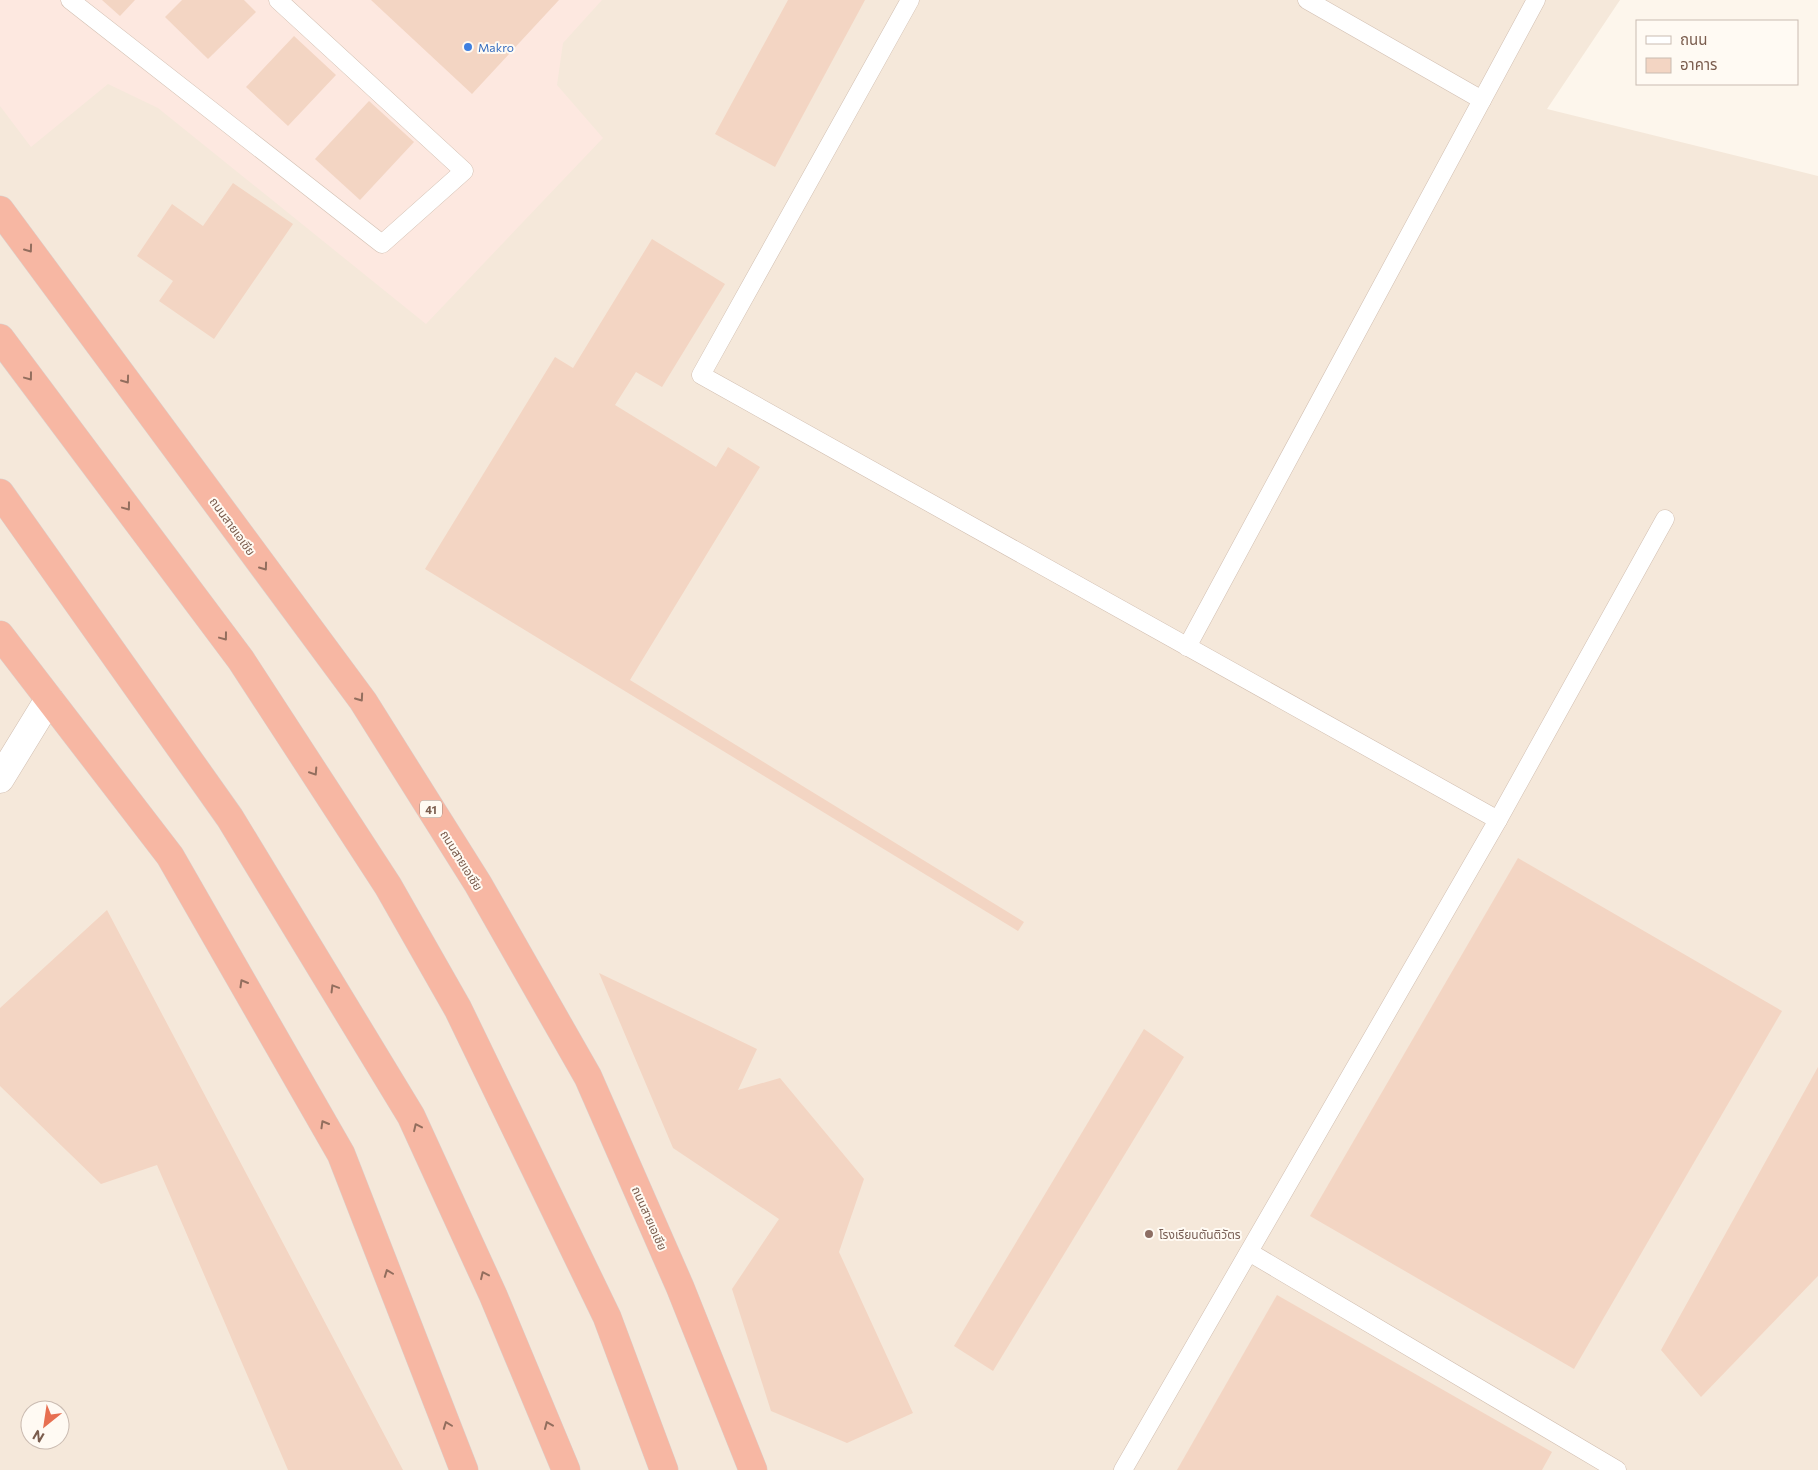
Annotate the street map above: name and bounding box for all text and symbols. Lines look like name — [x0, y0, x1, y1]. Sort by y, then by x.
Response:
legend — [1636, 20, 1798, 85]
text: ถนน — [1680, 30, 1707, 48]
place label: Makro — [478, 40, 514, 54]
marker: Makro — [462, 41, 474, 53]
text: อาคาร — [1680, 55, 1717, 73]
one-way arrow — [23, 243, 32, 253]
one-way arrow — [23, 371, 32, 381]
one-way arrow — [120, 374, 128, 383]
street label: ถนนสายเอเชีย — [207, 494, 259, 558]
one-way arrow — [121, 501, 129, 510]
one-way arrow — [258, 561, 266, 570]
one-way arrow — [218, 631, 227, 641]
one-way arrow — [354, 692, 363, 702]
one-way arrow — [308, 766, 317, 776]
road number: 41 — [420, 801, 442, 818]
street label: ถนนสายเอเชีย — [438, 827, 486, 893]
one-way arrow — [239, 980, 249, 989]
one-way arrow — [330, 984, 340, 993]
one-way arrow — [320, 1121, 330, 1130]
one-way arrow — [413, 1124, 423, 1133]
street label: ถนนสายเอเชีย — [630, 1184, 670, 1252]
place label: โรงเรียนตันติวัตร — [1159, 1227, 1241, 1241]
marker: โรงเรียนตันติวัตร — [1143, 1228, 1155, 1240]
one-way arrow — [383, 1269, 394, 1278]
one-way arrow — [480, 1271, 491, 1280]
north arrow — [20, 1400, 70, 1450]
one-way arrow — [443, 1421, 453, 1429]
one-way arrow — [544, 1421, 554, 1429]
text: N — [29, 1427, 47, 1447]

